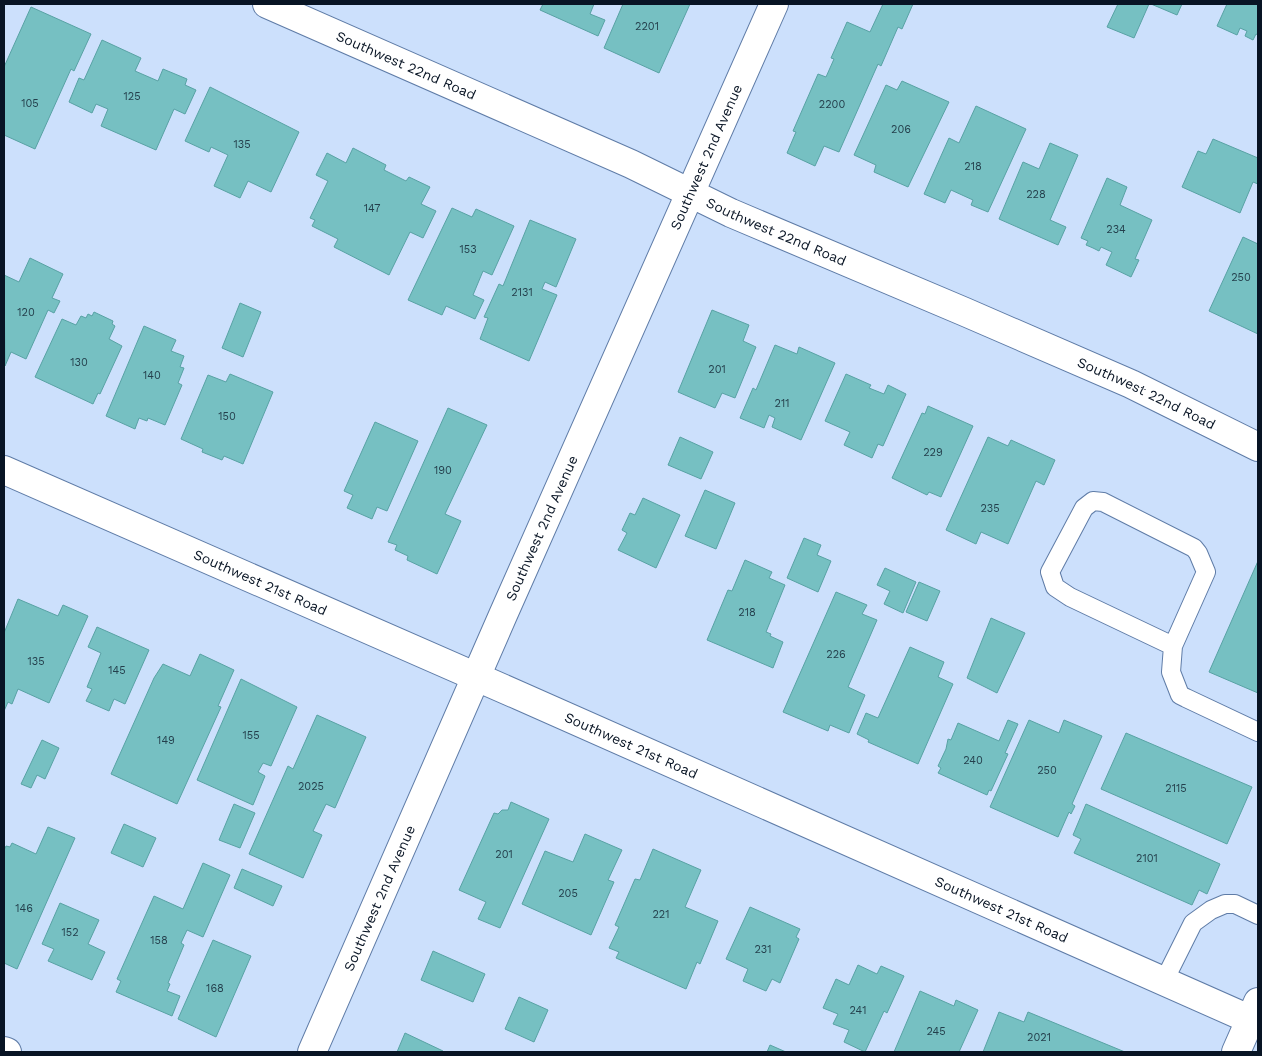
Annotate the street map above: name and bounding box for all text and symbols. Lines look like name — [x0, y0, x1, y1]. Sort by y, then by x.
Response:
house number: 2201 — [635, 20, 659, 33]
street label: Southwest 22nd Road — [334, 27, 478, 103]
street label: Southwest 2nd Avenue — [667, 82, 745, 232]
house number: 125 — [123, 90, 141, 103]
house number: 105 — [21, 97, 39, 110]
house number: 2200 — [819, 98, 845, 111]
house number: 206 — [891, 123, 911, 136]
house number: 135 — [233, 138, 251, 151]
house number: 218 — [964, 160, 982, 173]
house number: 228 — [1026, 188, 1046, 201]
street label: Southwest 22nd Road — [704, 194, 849, 269]
house number: 147 — [364, 202, 380, 215]
house number: 234 — [1106, 223, 1126, 236]
house number: 153 — [459, 243, 477, 256]
house number: 250 — [1231, 271, 1251, 284]
house number: 2131 — [511, 286, 533, 299]
house number: 120 — [17, 306, 35, 319]
street label: Southwest 22nd Road — [1075, 354, 1218, 433]
house number: 130 — [70, 356, 88, 369]
house number: 201 — [708, 363, 726, 376]
house number: 140 — [143, 369, 161, 382]
house number: 211 — [775, 397, 790, 410]
house number: 150 — [218, 410, 236, 423]
house number: 229 — [923, 446, 943, 459]
street label: Southwest 2nd Avenue — [502, 453, 581, 603]
house number: 190 — [434, 464, 452, 477]
house number: 235 — [980, 502, 1000, 515]
street label: Southwest 21st Road — [191, 546, 330, 619]
house number: 218 — [738, 606, 756, 619]
house number: 226 — [826, 648, 846, 661]
house number: 135 — [27, 655, 45, 668]
house number: 145 — [108, 664, 126, 677]
street label: Southwest 21st Road — [562, 709, 700, 782]
house number: 155 — [242, 729, 260, 742]
house number: 149 — [157, 734, 175, 747]
house number: 240 — [963, 754, 983, 767]
house number: 250 — [1037, 764, 1057, 777]
house number: 2025 — [298, 780, 324, 793]
house number: 2115 — [1165, 782, 1187, 795]
street label: Southwest 2nd Avenue — [340, 823, 418, 973]
house number: 201 — [495, 848, 513, 861]
house number: 2101 — [1136, 852, 1158, 865]
street label: Southwest 21st Road — [932, 873, 1071, 946]
house number: 205 — [558, 887, 578, 900]
house number: 146 — [15, 902, 33, 915]
house number: 221 — [652, 908, 670, 921]
house number: 152 — [61, 926, 79, 939]
house number: 158 — [150, 934, 168, 947]
house number: 231 — [754, 943, 772, 956]
house number: 168 — [206, 982, 224, 995]
house number: 241 — [850, 1004, 866, 1017]
house number: 245 — [926, 1025, 946, 1038]
house number: 2021 — [1027, 1031, 1051, 1044]

